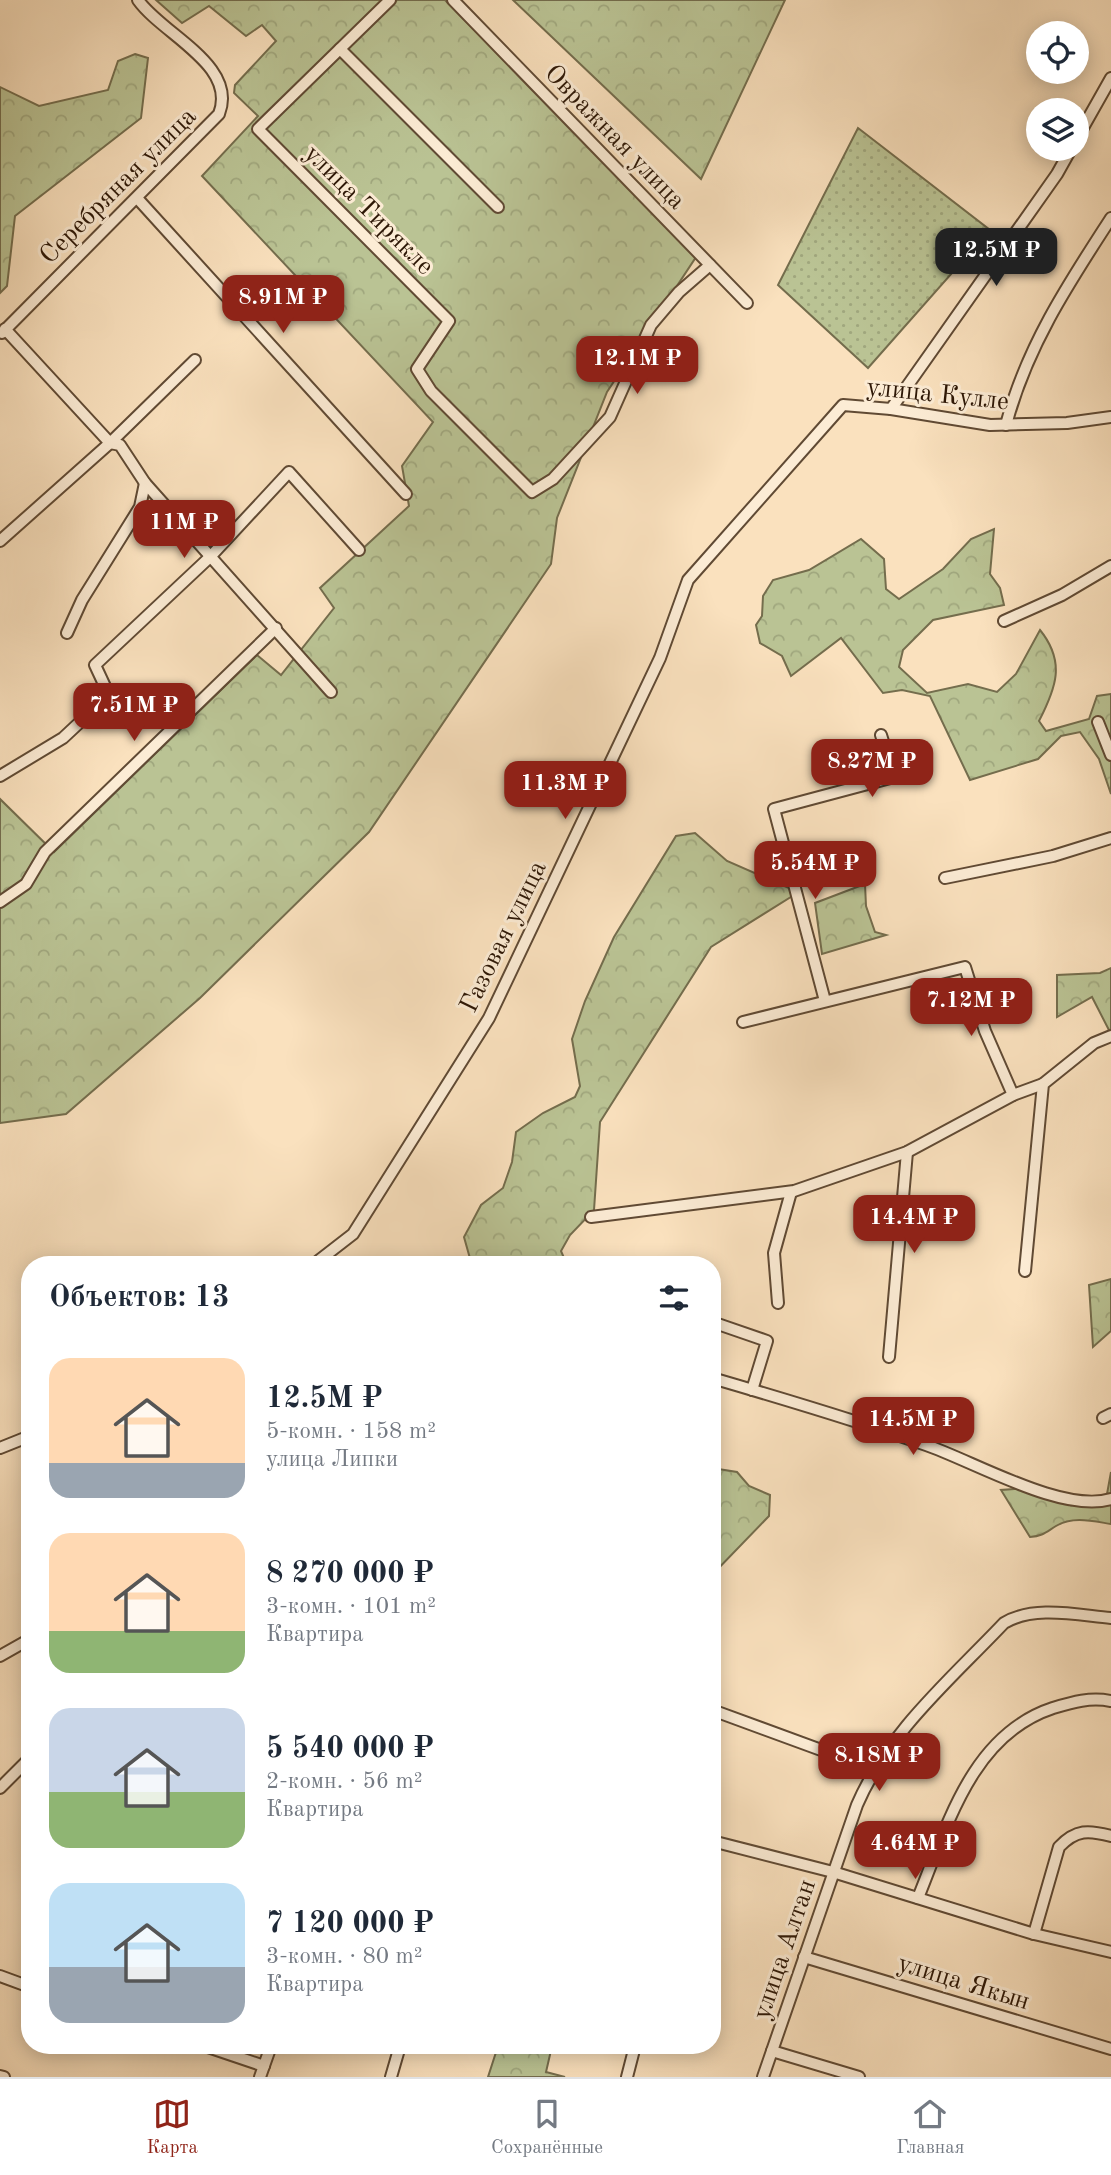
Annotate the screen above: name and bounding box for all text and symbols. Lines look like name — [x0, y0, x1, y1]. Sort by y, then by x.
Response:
map controls — [1026, 21, 1089, 161]
button: locate — [1026, 21, 1089, 84]
street label: Овражная улица — [539, 60, 690, 215]
button: layers — [1026, 98, 1089, 161]
street label: Серебряная улица — [35, 103, 202, 270]
street label: улица Тирякле — [299, 141, 438, 280]
pin: 12.5M ₽ — [931, 229, 1061, 288]
text: 12.5M ₽ — [951, 239, 1041, 262]
pin: 8.91M ₽ — [218, 276, 348, 335]
text: 8.91M ₽ — [238, 286, 328, 309]
pin: 12.1M ₽ — [572, 336, 702, 396]
text: 12.1M ₽ — [592, 347, 682, 370]
street label: улица Кулле — [865, 375, 1010, 415]
pin: 11M ₽ — [135, 500, 233, 560]
text: 11M ₽ — [149, 511, 219, 534]
pin: 7.51M ₽ — [69, 684, 199, 743]
text: 7.51M ₽ — [89, 694, 179, 717]
pin: 8.27M ₽ — [807, 740, 937, 799]
text: 8.27M ₽ — [827, 750, 917, 773]
pin: 11.3M ₽ — [500, 762, 630, 821]
text: 11.3M ₽ — [520, 772, 610, 795]
pin: 5.54M ₽ — [750, 842, 880, 901]
text: 5.54M ₽ — [770, 852, 860, 875]
street label: Газовая улица — [456, 857, 552, 1017]
pin: 7.12M ₽ — [906, 978, 1036, 1038]
text: 7.12M ₽ — [926, 989, 1016, 1012]
pin: 14.4M ₽ — [849, 1196, 979, 1255]
text: 14.4M ₽ — [869, 1206, 959, 1229]
icon: filters — [655, 1279, 693, 1317]
text: Объектов: 13 — [49, 1283, 229, 1313]
text: 12.5M ₽ — [266, 1384, 383, 1414]
icon: home — [105, 1386, 189, 1470]
pin: 14.5M ₽ — [848, 1398, 978, 1457]
text: 14.5M ₽ — [868, 1408, 958, 1431]
text: 5-комн. · 158 m² — [266, 1420, 436, 1443]
text: улица Липки — [266, 1448, 398, 1471]
text: 8 270 000 ₽ — [266, 1559, 434, 1589]
icon: home — [105, 1561, 189, 1645]
text: 3-комн. · 101 m² — [266, 1595, 436, 1618]
text: Квартира — [266, 1623, 364, 1646]
text: 5 540 000 ₽ — [266, 1734, 434, 1764]
pin: 8.18M ₽ — [814, 1734, 944, 1793]
icon: home — [105, 1736, 189, 1820]
text: 8.18M ₽ — [834, 1744, 924, 1767]
text: 2-комн. · 56 m² — [266, 1770, 423, 1793]
text: Квартира — [266, 1798, 364, 1821]
pin: 4.64M ₽ — [850, 1822, 980, 1881]
text: 4.64M ₽ — [870, 1832, 960, 1855]
street label: улица Алтан — [749, 1876, 821, 2023]
text: 7 120 000 ₽ — [266, 1909, 434, 1939]
icon: home — [105, 1911, 189, 1995]
text: 3-комн. · 80 m² — [266, 1945, 423, 1968]
street label: улица Якын — [894, 1951, 1032, 2015]
text: Квартира — [266, 1973, 364, 1996]
tab: Карта — [147, 2095, 198, 2160]
tab: Сохранённые — [491, 2095, 603, 2160]
tab: Главная — [896, 2095, 964, 2160]

